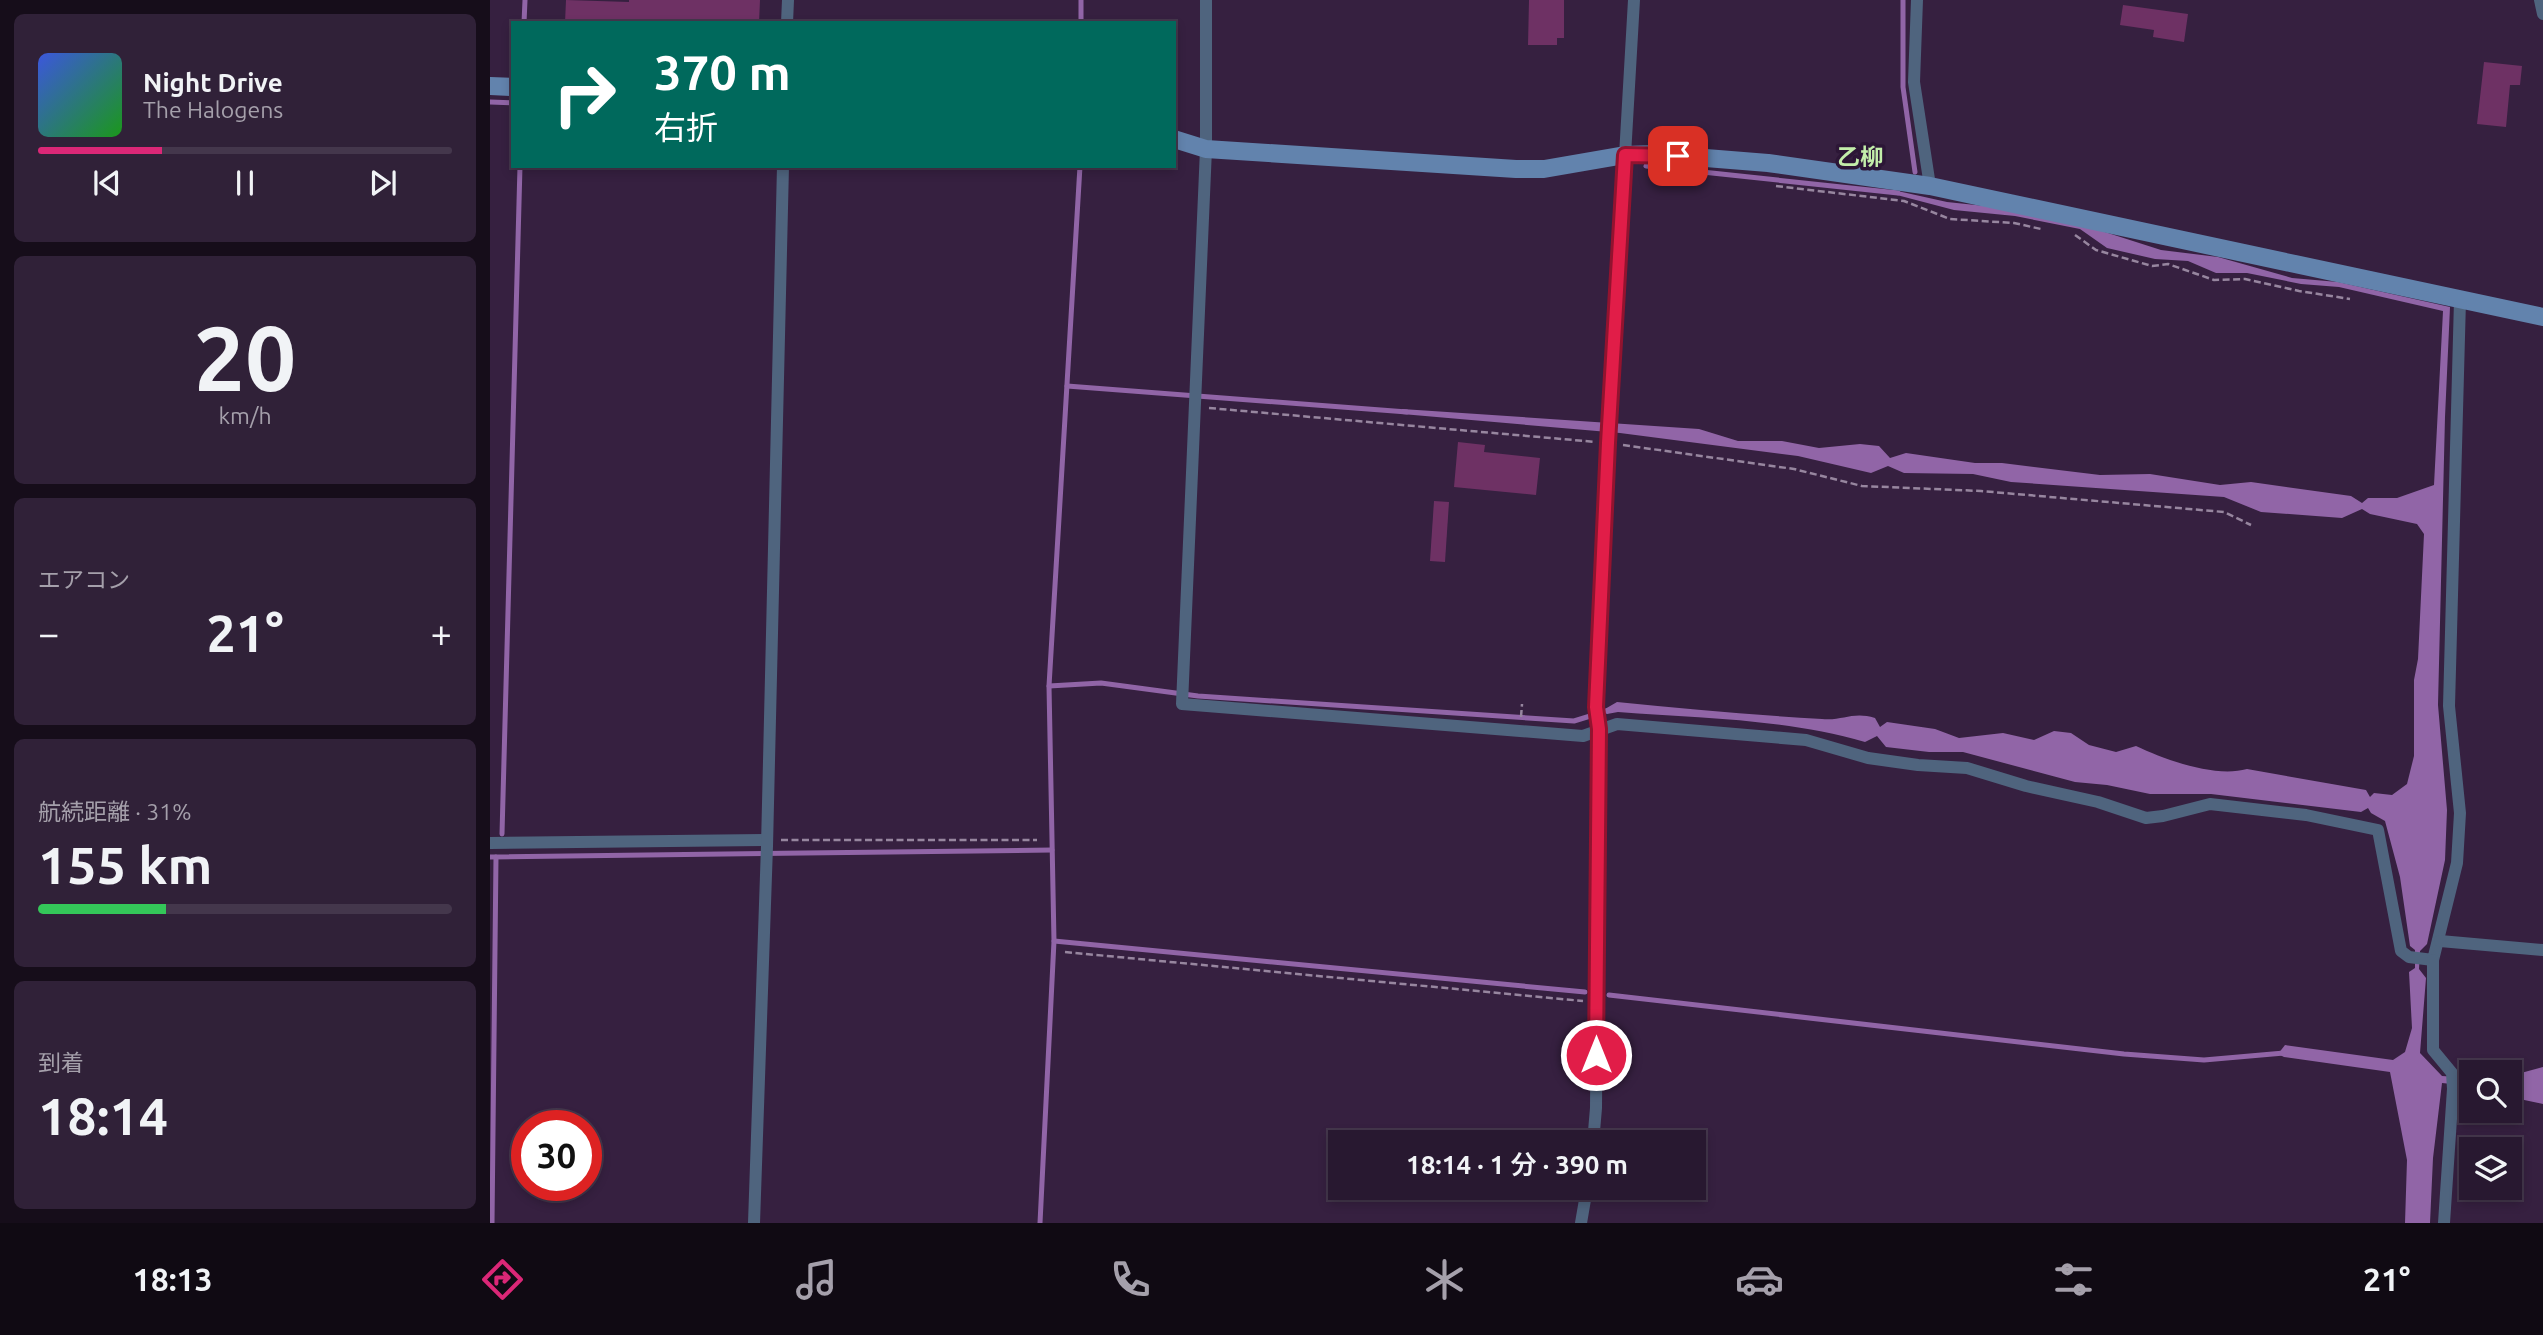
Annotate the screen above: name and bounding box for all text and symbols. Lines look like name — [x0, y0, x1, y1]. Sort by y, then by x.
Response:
text: 370 m — [654, 44, 791, 99]
icon: right — [539, 49, 630, 140]
text: Night Drive — [143, 68, 283, 97]
text: The Halogens — [143, 97, 283, 122]
text: 右折 — [654, 109, 718, 145]
pin — [1648, 126, 1708, 186]
icon: arrive — [1659, 137, 1697, 175]
district label: 乙柳 — [1837, 144, 1883, 169]
icon: previous — [88, 164, 126, 202]
icon: pause — [226, 164, 264, 202]
icon: next — [364, 164, 402, 202]
text: 20 — [194, 306, 296, 408]
text: km/h — [218, 403, 272, 428]
text: エアコン — [38, 567, 130, 592]
text: 21° — [206, 604, 284, 662]
text: − — [38, 612, 59, 654]
text: + — [431, 612, 452, 654]
text: 航続距離 · 31% — [38, 799, 191, 824]
text: 155 km — [38, 836, 212, 894]
position arrow — [1559, 1018, 1633, 1092]
text: 到着 — [38, 1050, 84, 1075]
map controls — [2459, 1060, 2522, 1200]
button: search — [2459, 1060, 2522, 1123]
text: 18:14 — [38, 1087, 168, 1145]
speed limit sign: 30 — [511, 1110, 602, 1201]
button: layers — [2459, 1137, 2522, 1200]
text: 18:14 · 1 分 · 390 m — [1406, 1150, 1628, 1179]
icon: directions — [478, 1255, 527, 1304]
icon: music — [792, 1255, 841, 1304]
icon: phone — [1106, 1255, 1155, 1304]
icon: climate — [1420, 1255, 1469, 1304]
icon: car — [1735, 1255, 1784, 1304]
icon: filters — [2049, 1255, 2098, 1304]
text: 18:13 — [133, 1261, 213, 1297]
text: 21° — [2363, 1261, 2410, 1297]

